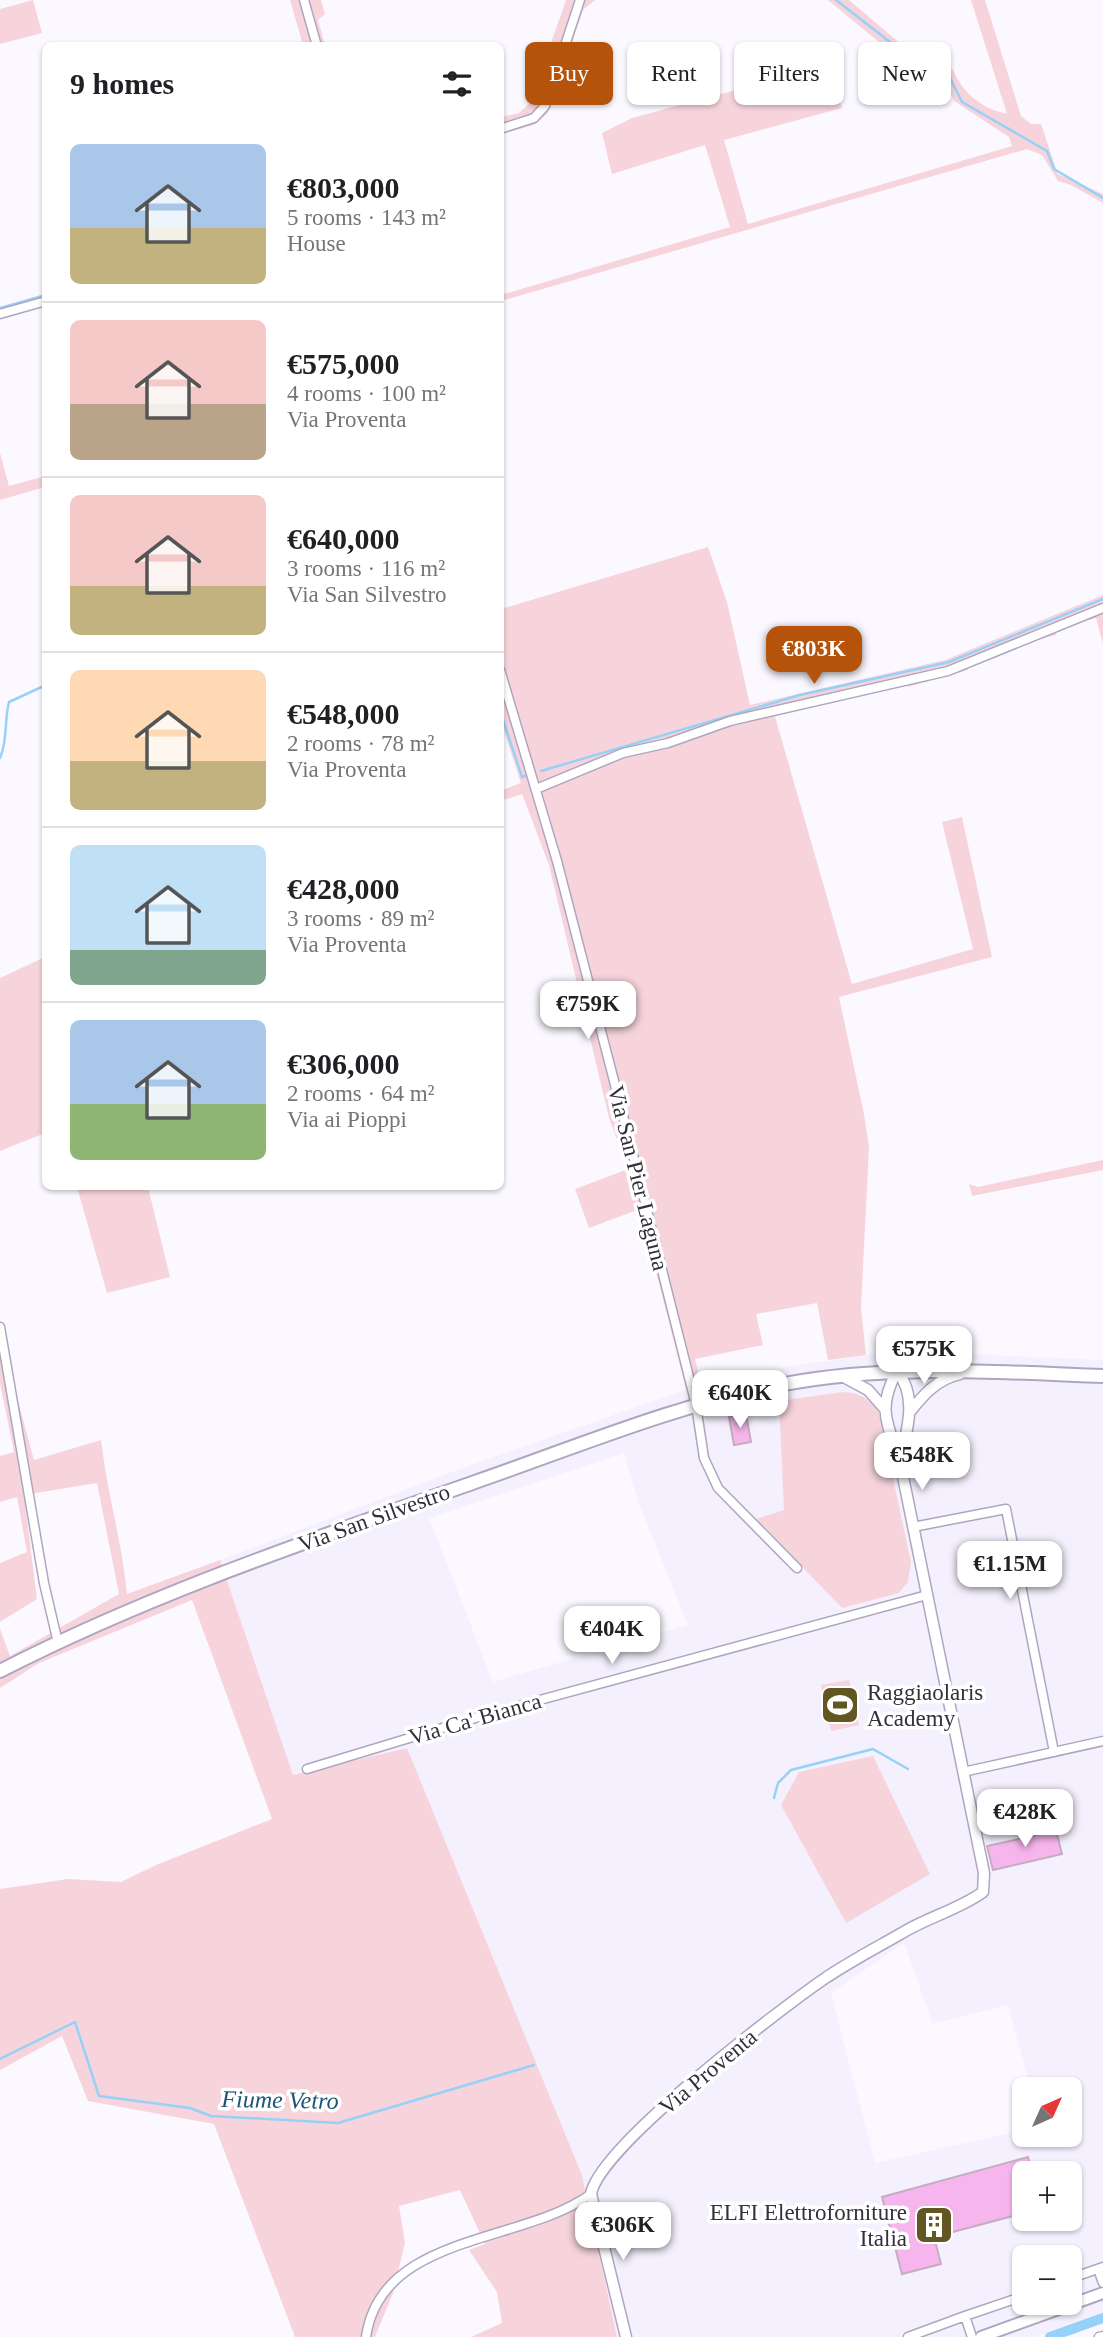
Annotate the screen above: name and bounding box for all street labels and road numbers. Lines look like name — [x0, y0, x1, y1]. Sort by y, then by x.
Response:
street label: Via San Pier Laguna — [603, 1083, 673, 1273]
street label: Via San Silvestro — [295, 1479, 453, 1557]
street label: Via Ca' Bianca — [406, 1688, 544, 1750]
street label: Via Proventa — [654, 2024, 762, 2120]

